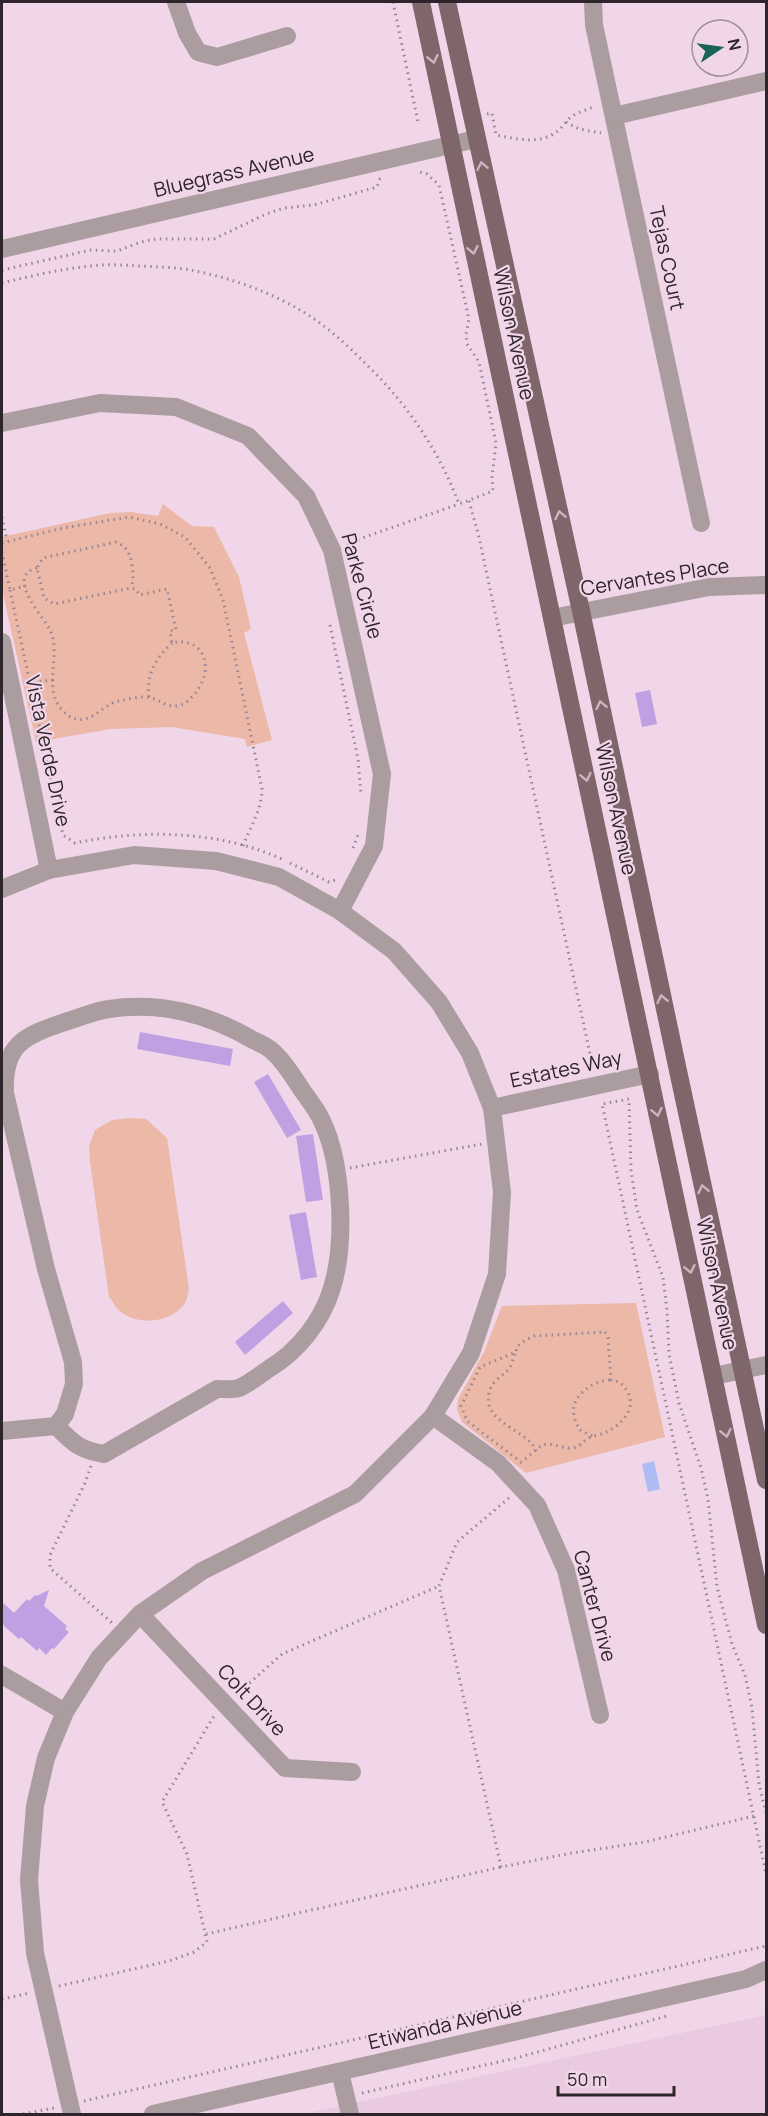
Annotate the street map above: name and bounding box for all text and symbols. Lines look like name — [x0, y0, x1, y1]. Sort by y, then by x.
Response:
north arrow — [690, 18, 750, 78]
text: N — [723, 37, 747, 53]
one-way arrow — [426, 53, 439, 63]
street label: Bluegrass Avenue — [151, 140, 317, 203]
one-way arrow — [477, 161, 490, 171]
street label: Tejas Court — [643, 203, 692, 312]
one-way arrow — [466, 244, 479, 254]
street label: Wilson Avenue — [487, 265, 542, 402]
one-way arrow — [554, 510, 567, 520]
street label: Parke Circle — [335, 530, 390, 642]
street label: Cervantes Place — [579, 551, 731, 602]
street label: Vista Verde Drive — [19, 673, 78, 829]
one-way arrow — [595, 700, 608, 710]
street label: Wilson Avenue — [589, 740, 644, 877]
one-way arrow — [579, 772, 592, 782]
one-way arrow — [657, 994, 670, 1004]
street label: Estates Way — [507, 1043, 625, 1094]
one-way arrow — [650, 1107, 663, 1117]
one-way arrow — [698, 1185, 711, 1195]
street label: Wilson Avenue — [690, 1215, 745, 1352]
one-way arrow — [683, 1264, 696, 1274]
one-way arrow — [719, 1428, 732, 1438]
street label: Canter Drive — [568, 1547, 623, 1665]
street label: Colt Drive — [212, 1658, 293, 1742]
street label: Etiwanda Avenue — [365, 1994, 525, 2055]
scale bar — [558, 2059, 674, 2097]
text: 50 m — [567, 2067, 607, 2091]

